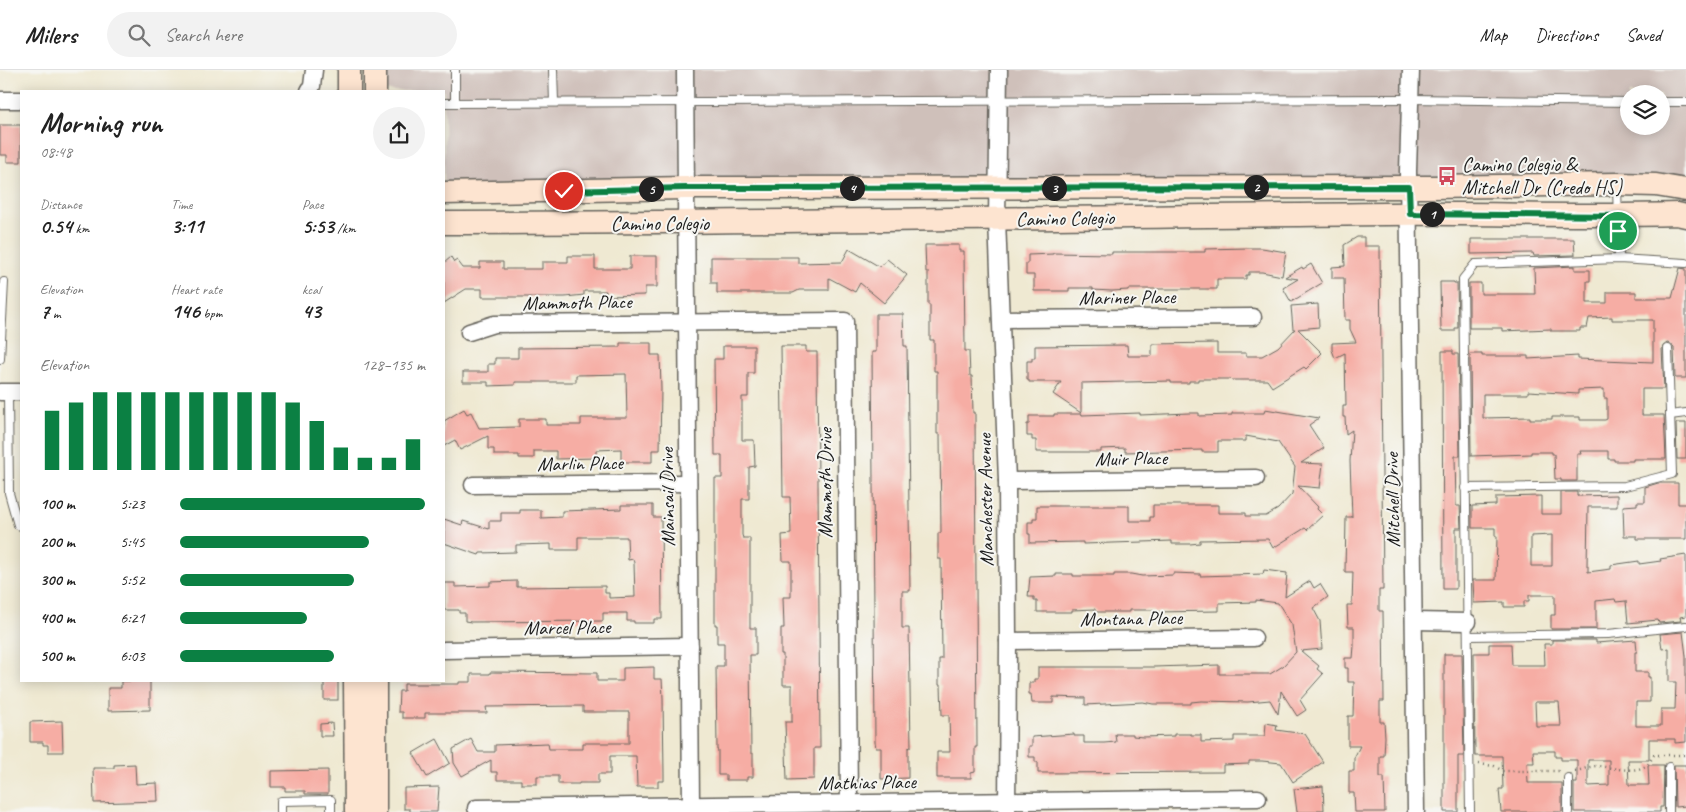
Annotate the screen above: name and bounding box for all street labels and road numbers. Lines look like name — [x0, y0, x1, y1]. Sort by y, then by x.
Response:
street label: Camino Colegio — [1016, 205, 1115, 232]
street label: Camino Colegio — [611, 211, 710, 236]
street label: Mariner Place — [1078, 284, 1177, 311]
street label: Mammoth Place — [522, 289, 633, 316]
street label: Mammoth Drive — [813, 427, 838, 538]
street label: Manchester Avenue — [972, 432, 999, 567]
street label: Muir Place — [1095, 445, 1169, 472]
street label: Mainsail Drive — [654, 446, 681, 547]
street label: Marlin Place — [537, 450, 625, 477]
street label: Mitchell Drive — [1379, 451, 1406, 548]
street label: Montana Place — [1080, 605, 1184, 632]
street label: Marcel Place — [523, 614, 612, 641]
street label: Mathias Place — [818, 769, 917, 796]

